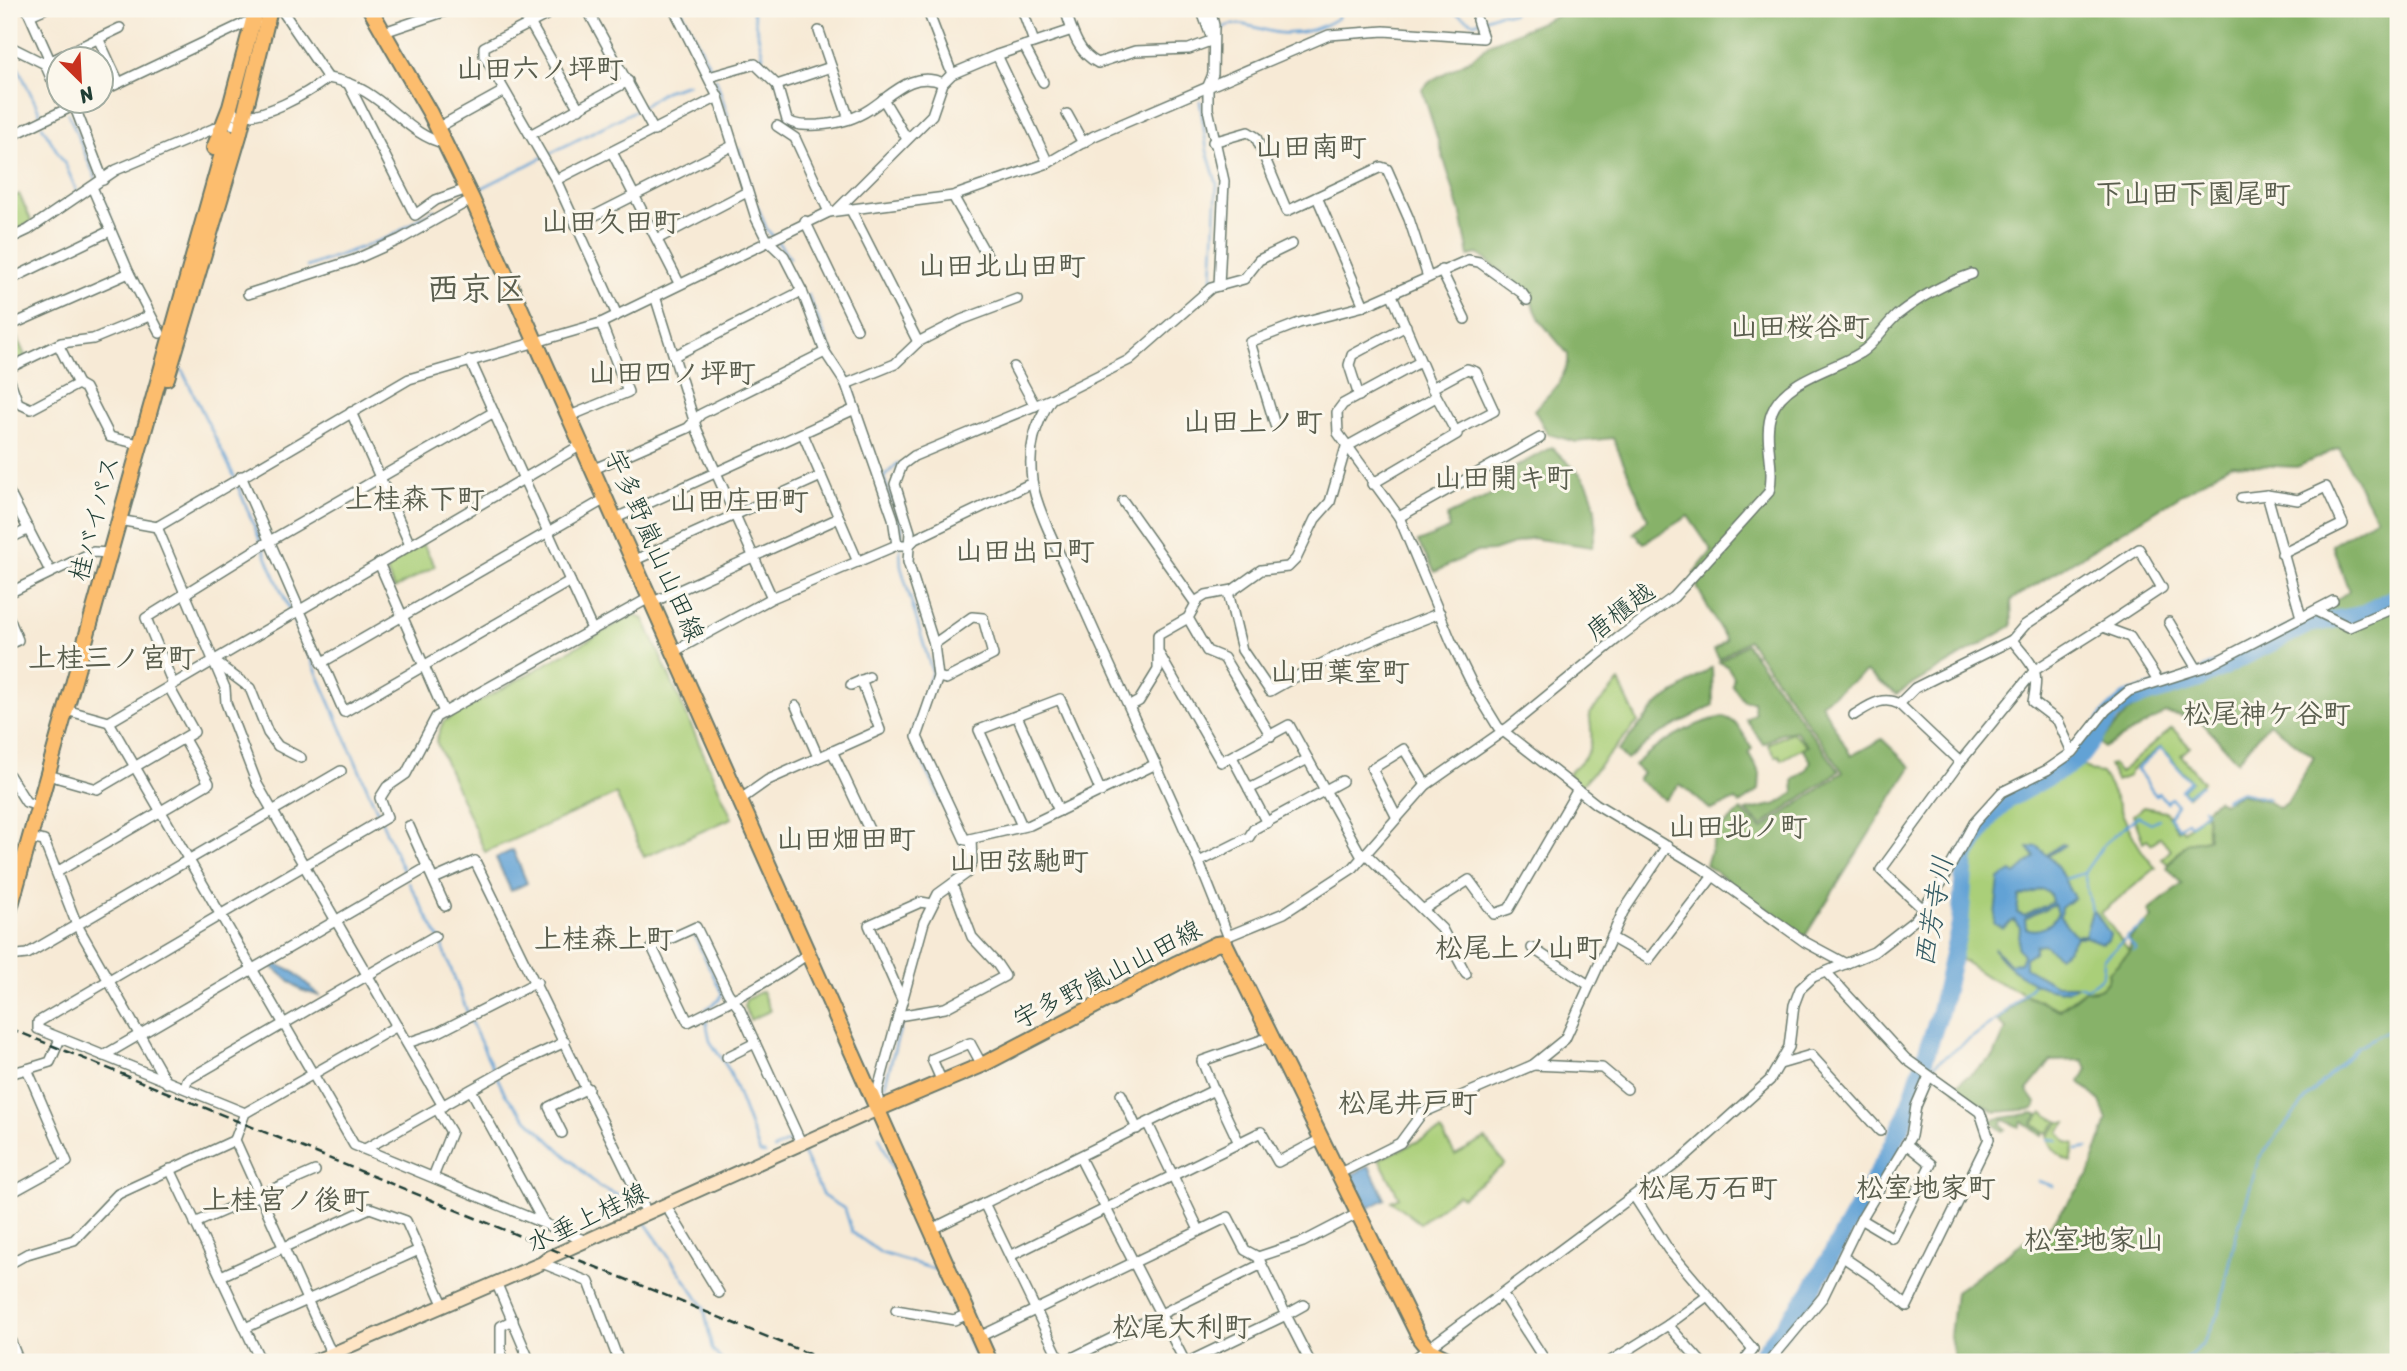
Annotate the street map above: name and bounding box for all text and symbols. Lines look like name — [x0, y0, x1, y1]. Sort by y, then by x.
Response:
district label: 山田六ノ坪町 — [456, 44, 624, 93]
north arrow — [46, 46, 116, 116]
text: N — [73, 77, 100, 113]
district label: 山田南町 — [1255, 122, 1367, 171]
district label: 下山田下園尾町 — [2095, 169, 2291, 218]
district label: 山田久田町 — [541, 197, 681, 246]
district label: 山田北山田町 — [918, 241, 1086, 290]
district label: 西京区 — [427, 260, 526, 318]
district label: 山田桜谷町 — [1730, 302, 1870, 351]
district label: 山田四ノ坪町 — [588, 348, 756, 397]
district label: 山田上ノ町 — [1183, 397, 1323, 446]
street label: 宇多野嵐山山田線 — [592, 441, 718, 649]
street label: 桂バイパス — [55, 450, 133, 586]
district label: 山田開キ町 — [1434, 453, 1574, 502]
district label: 上桂森下町 — [345, 474, 485, 523]
district label: 山田庄田町 — [669, 476, 809, 525]
district label: 山田出口町 — [955, 526, 1095, 575]
street label: 唐櫃越 — [1575, 569, 1665, 653]
district label: 上桂三ノ宮町 — [28, 633, 196, 682]
district label: 山田葉室町 — [1270, 647, 1410, 696]
district label: 松尾神ケ谷町 — [2183, 689, 2351, 738]
district label: 山田北ノ町 — [1668, 802, 1808, 851]
district label: 山田畑田町 — [776, 814, 916, 863]
district label: 山田弦馳町 — [949, 836, 1089, 885]
water label: 西芳寺川 — [1900, 852, 1967, 970]
street label: 宇多野嵐山山田線 — [1004, 906, 1210, 1042]
district label: 上桂森上町 — [534, 914, 674, 963]
district label: 松尾上ノ山町 — [1435, 923, 1603, 972]
district label: 松尾井戸町 — [1338, 1078, 1478, 1127]
district label: 松尾万石町 — [1638, 1163, 1778, 1212]
district label: 松室地家町 — [1856, 1163, 1996, 1212]
street label: 水垂上桂線 — [518, 1169, 656, 1265]
district label: 上桂宮ノ後町 — [202, 1175, 370, 1224]
district label: 松室地家山 — [2024, 1215, 2164, 1264]
district label: 松尾大利町 — [1112, 1302, 1252, 1351]

